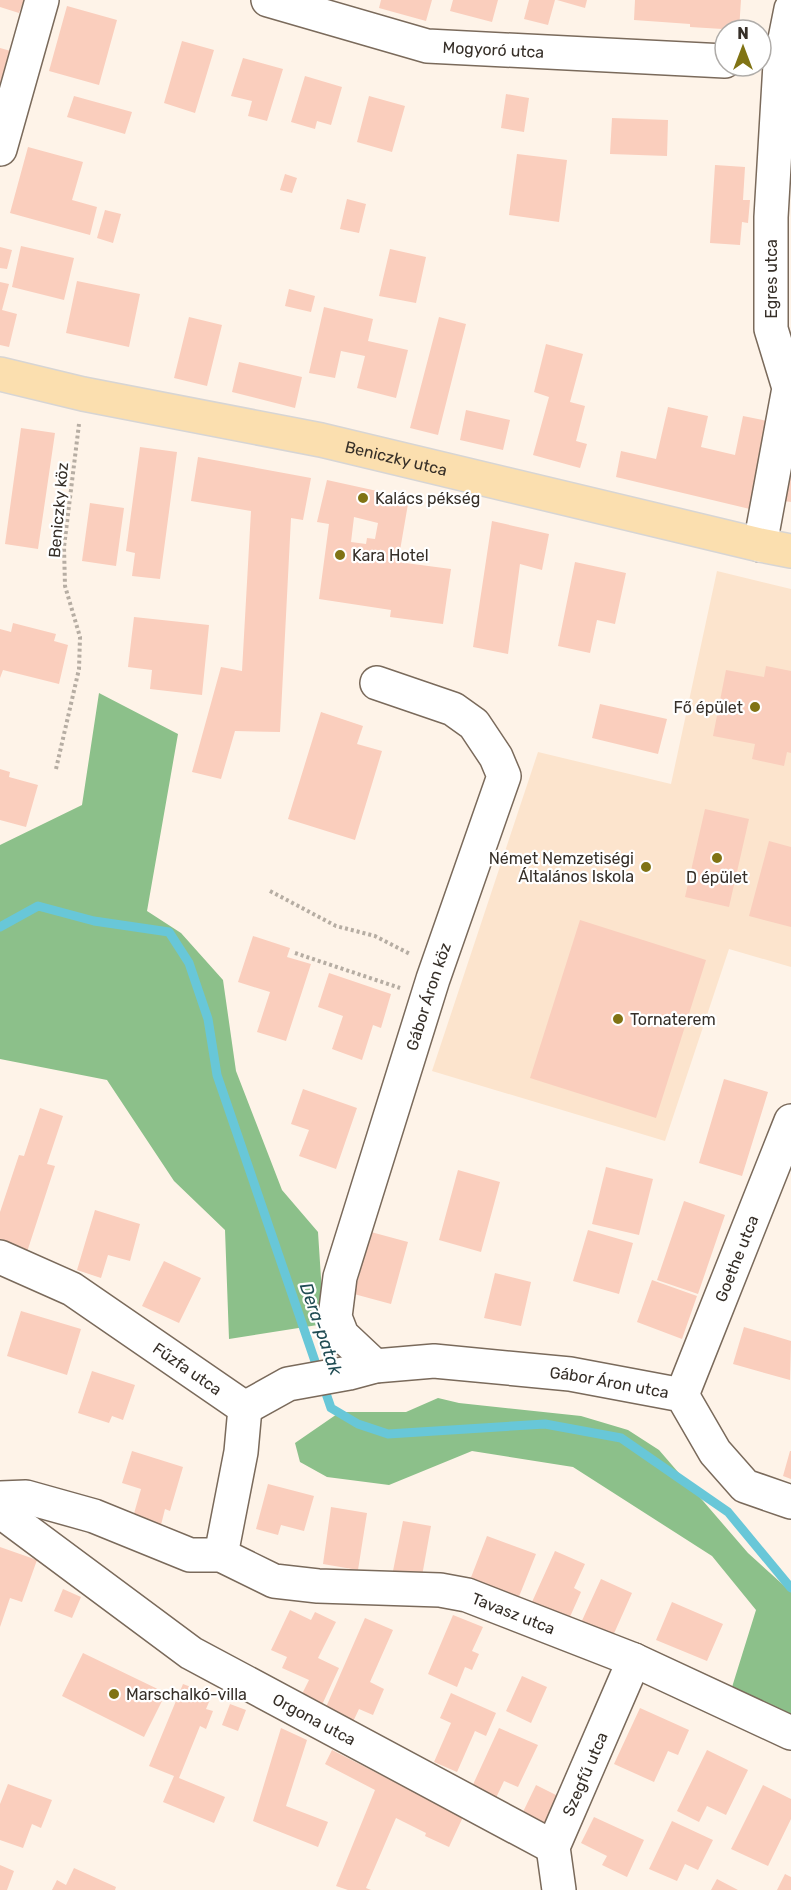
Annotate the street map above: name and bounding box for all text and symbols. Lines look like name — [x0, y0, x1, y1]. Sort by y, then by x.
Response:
north arrow — [713, 18, 773, 78]
text: N — [737, 24, 749, 43]
street label: Mogyoró utca — [442, 38, 545, 62]
street label: Egres utca — [762, 239, 781, 319]
street label: Beniczky utca — [343, 437, 449, 480]
street label: Beniczky köz — [45, 461, 72, 559]
place label: Kalács pékség — [375, 489, 480, 508]
marker: Kalács pékség — [356, 491, 370, 505]
place label: Kara Hotel — [352, 546, 429, 565]
marker: Kara Hotel — [333, 548, 347, 562]
place label: Fő épület — [674, 698, 743, 717]
marker: Fő épület — [748, 700, 762, 714]
place label: Német Nemzetiségi Általános Iskola — [489, 849, 634, 886]
marker: D épület — [710, 851, 724, 865]
marker: Német Nemzetiségi Általános Iskola — [639, 860, 653, 874]
place label: D épület — [686, 868, 748, 887]
street label: Gábor Áron köz — [402, 940, 455, 1053]
place label: Tornaterem — [630, 1010, 716, 1029]
marker: Tornaterem — [611, 1012, 625, 1026]
street label: Goethe utca — [711, 1213, 763, 1305]
water label: Dera-patak — [295, 1280, 347, 1379]
street label: Fűzfa utca — [149, 1339, 225, 1399]
street label: Gábor Áron utca — [549, 1363, 670, 1402]
street label: Tavasz utca — [469, 1589, 558, 1638]
place label: Marschalkó-villa — [126, 1685, 247, 1704]
marker: Marschalkó-villa — [107, 1687, 121, 1701]
street label: Orgona utca — [269, 1690, 359, 1750]
street label: Szegfű utca — [559, 1729, 612, 1819]

